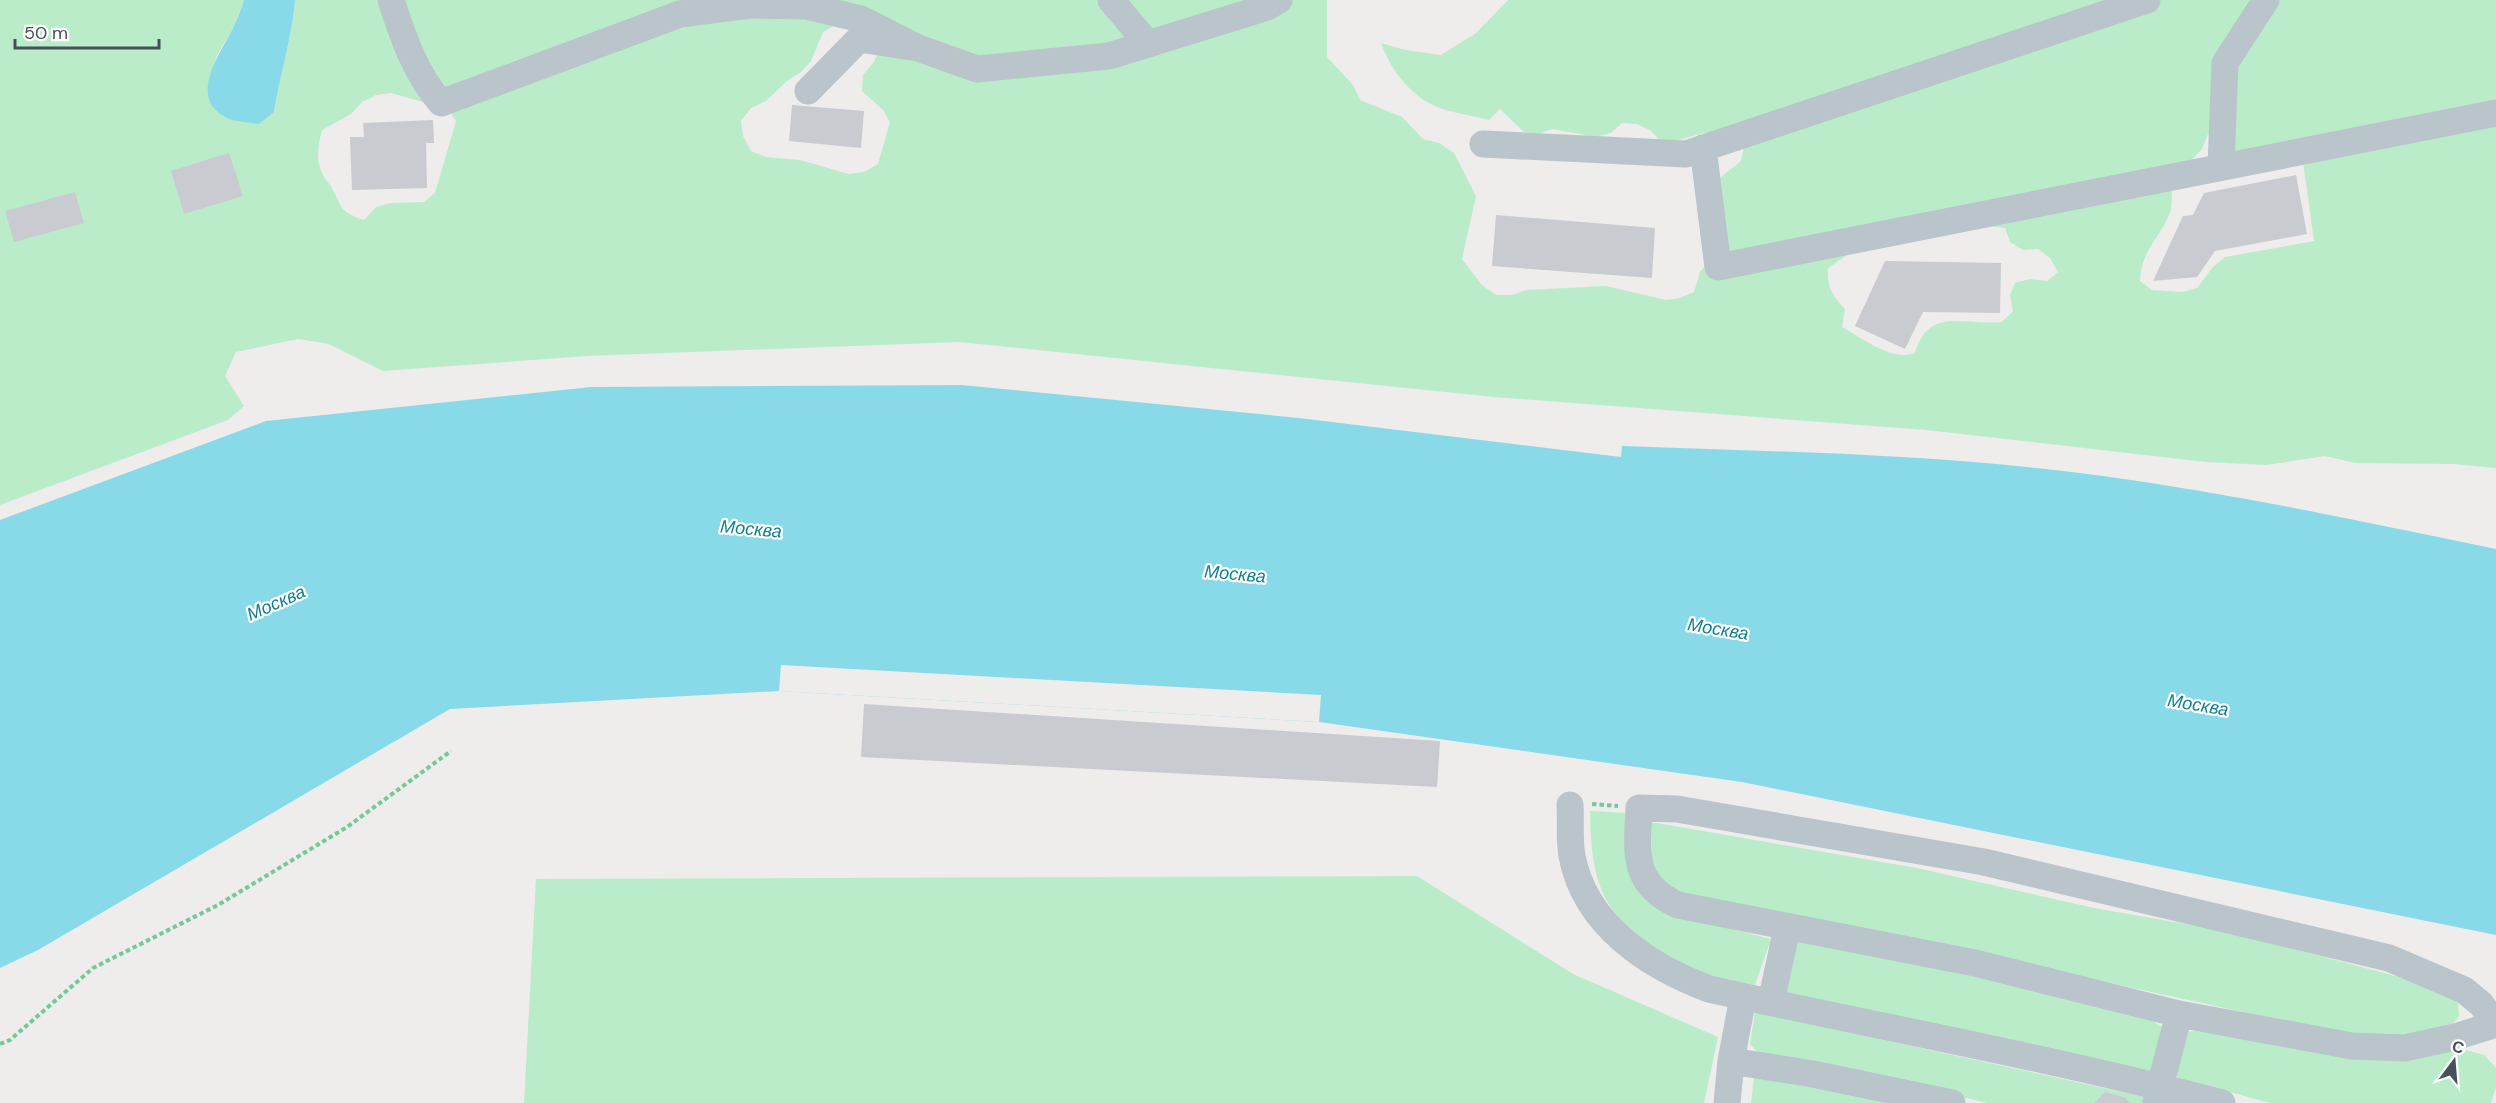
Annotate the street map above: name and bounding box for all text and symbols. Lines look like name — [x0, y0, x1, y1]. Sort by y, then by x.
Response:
scale bar — [15, 12, 159, 50]
text: 50 m — [24, 21, 68, 45]
water label: Москва — [719, 514, 783, 544]
water label: Москва — [1203, 559, 1267, 589]
water label: Москва — [243, 580, 309, 626]
water label: Москва — [1686, 612, 1750, 646]
water label: Москва — [2166, 688, 2230, 722]
north arrow — [2424, 1031, 2484, 1091]
text: С — [2450, 1035, 2467, 1059]

